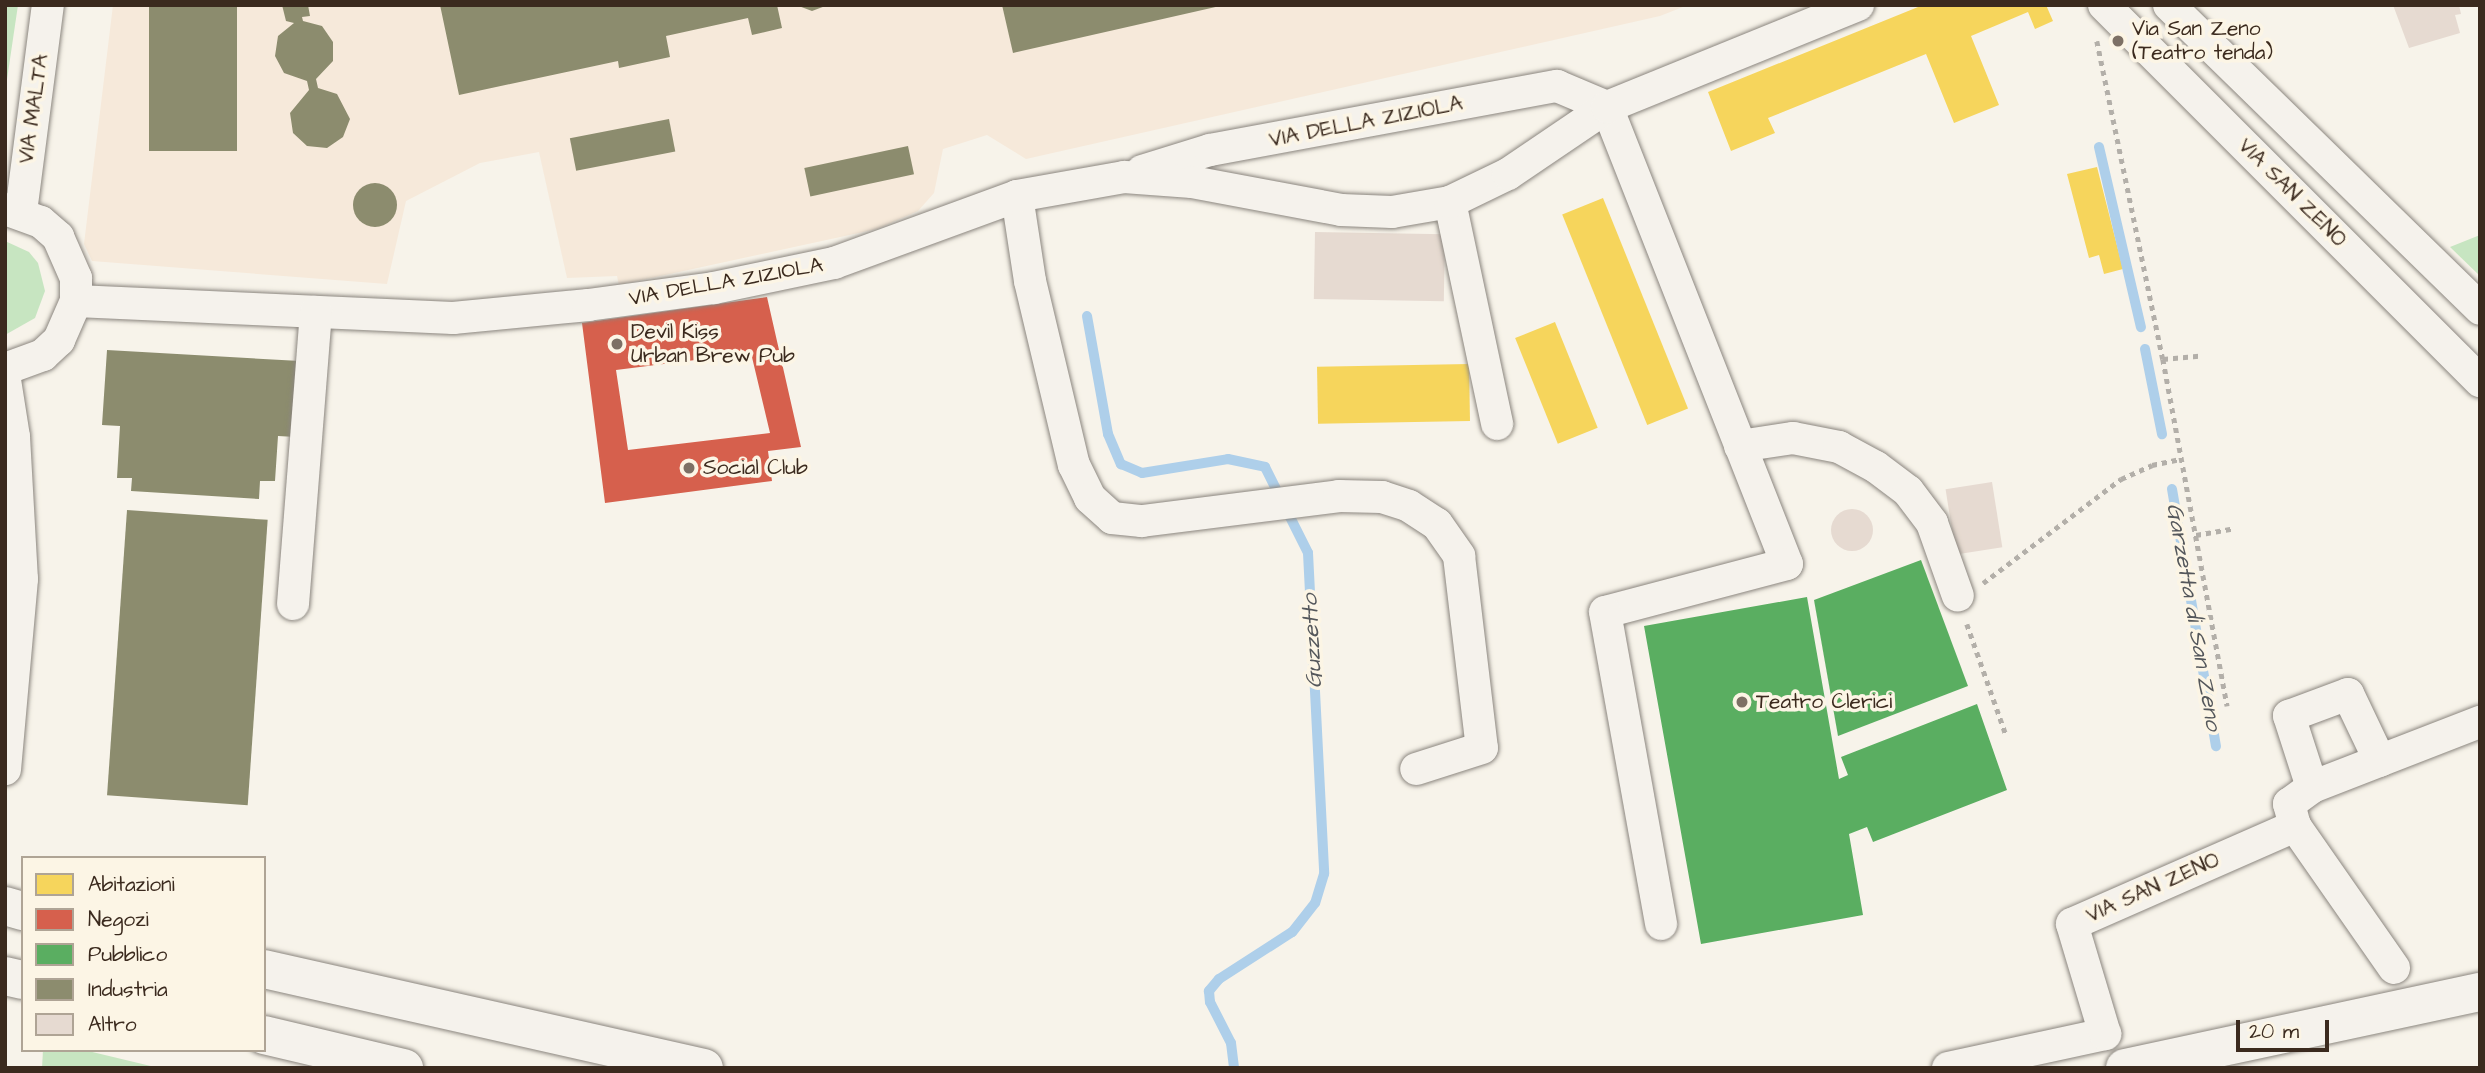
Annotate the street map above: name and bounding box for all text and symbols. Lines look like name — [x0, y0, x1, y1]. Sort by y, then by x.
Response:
place label: Via San Zeno (Teatro tenda) — [2132, 16, 2273, 66]
marker: Via San Zeno (Teatro tenda) — [2110, 33, 2126, 49]
street label: VIA MALTA — [14, 53, 54, 165]
street label: VIA DELLA ZIZIOLA — [1267, 91, 1465, 153]
street label: VIA SAN ZENO — [2233, 134, 2351, 252]
street label: VIA DELLA ZIZIOLA — [627, 253, 825, 311]
place label: Devil Kiss Urban Brew Pub — [631, 319, 795, 369]
marker: Devil Kiss Urban Brew Pub — [609, 336, 625, 352]
place label: Social Club — [703, 455, 808, 481]
marker: Social Club — [681, 460, 697, 476]
water label: Garzetta di San Zeno — [2160, 501, 2228, 733]
water label: Guzzetto — [1296, 593, 1328, 689]
place label: Teatro Clerici — [1756, 689, 1892, 715]
marker: Teatro Clerici — [1734, 694, 1750, 710]
street label: VIA SAN ZENO — [2083, 847, 2223, 929]
legend — [21, 856, 266, 1052]
text: Abitazioni — [88, 870, 175, 899]
text: Negozi — [88, 905, 149, 934]
text: Pubblico — [88, 940, 167, 969]
text: Industria — [88, 975, 168, 1004]
scale bar — [2240, 1006, 2333, 1050]
text: Altro — [88, 1010, 137, 1039]
text: 20 m — [2249, 1017, 2299, 1046]

